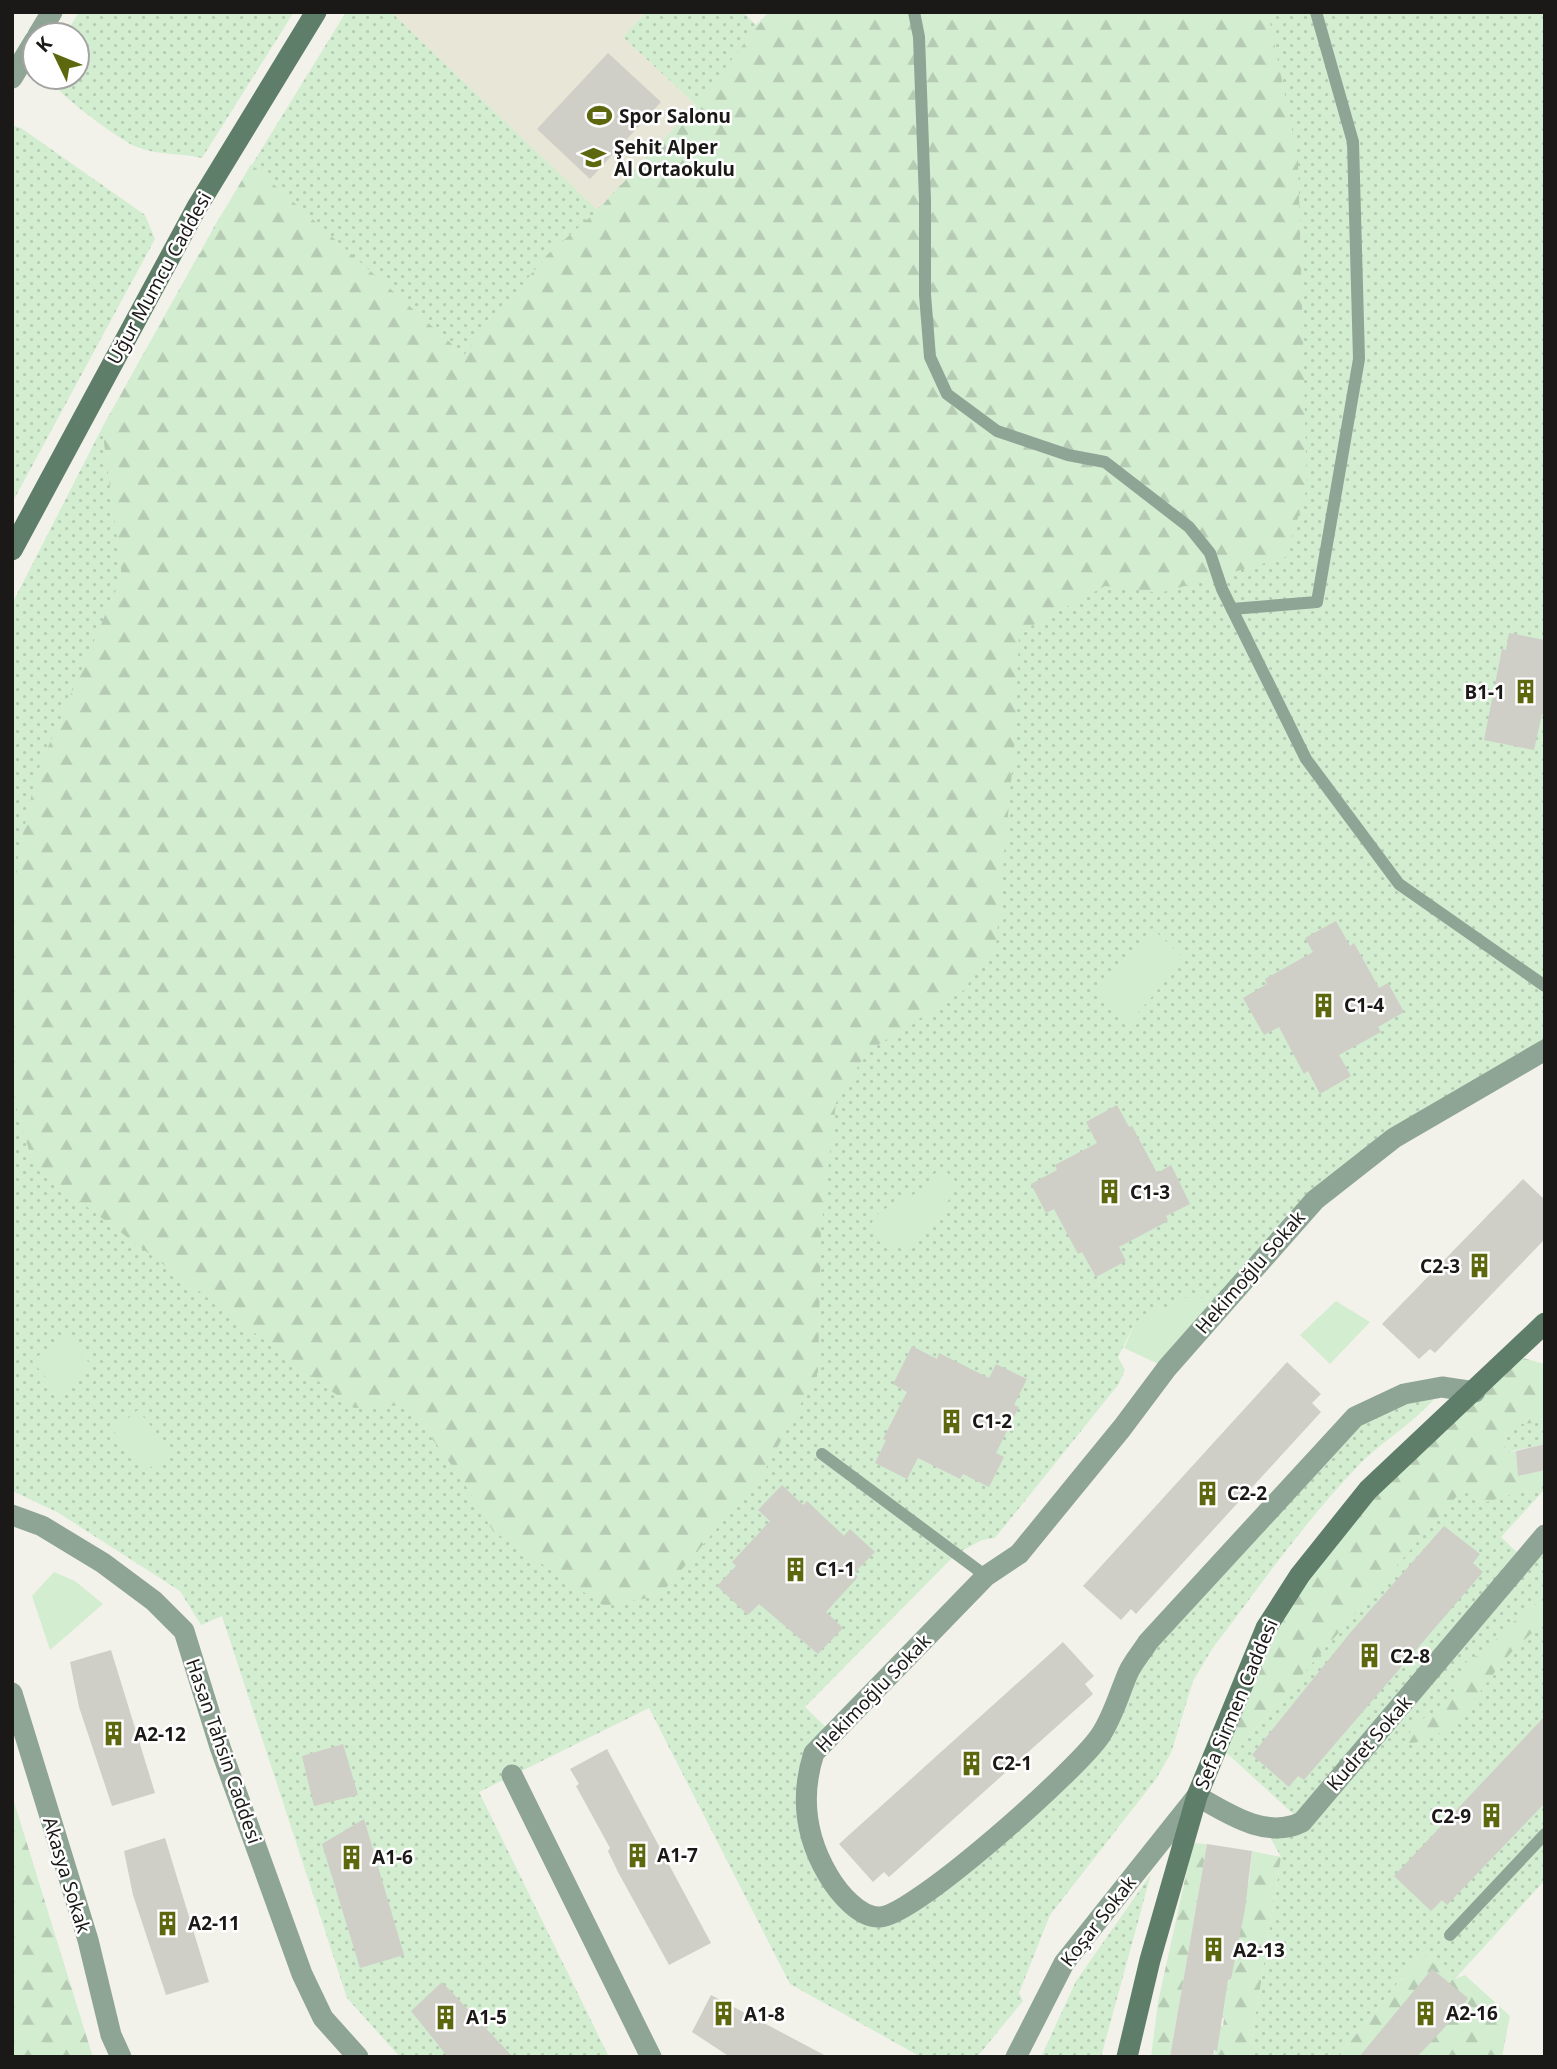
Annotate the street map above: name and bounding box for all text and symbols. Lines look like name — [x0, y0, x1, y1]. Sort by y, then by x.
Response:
north arrow — [21, 21, 91, 91]
text: K — [30, 31, 58, 58]
sports icon: Spor Salonu — [585, 102, 613, 130]
place label: Spor Salonu — [619, 103, 731, 129]
place label: Şehit Alper Al Ortaokulu — [614, 134, 735, 182]
school or university icon: Şehit Alper Al Ortaokulu — [580, 144, 608, 172]
street label: Uğur Mumcu Caddesi — [101, 187, 217, 369]
building icon: B1-1 — [1511, 678, 1539, 706]
place label: B1-1 — [1465, 679, 1505, 705]
building icon: C1-4 — [1310, 991, 1338, 1019]
place label: C1-4 — [1344, 992, 1384, 1018]
building icon: C1-3 — [1096, 1178, 1124, 1206]
place label: C1-3 — [1130, 1179, 1170, 1205]
street label: Hekimoğlu Sokak — [1189, 1205, 1311, 1339]
building icon: C2-3 — [1466, 1252, 1494, 1280]
place label: C2-3 — [1420, 1253, 1460, 1279]
building icon: C1-2 — [938, 1407, 966, 1435]
place label: C1-2 — [972, 1408, 1012, 1434]
building icon: C2-2 — [1193, 1479, 1221, 1507]
place label: C2-2 — [1227, 1480, 1267, 1506]
building icon: C1-1 — [781, 1555, 809, 1583]
place label: C1-1 — [815, 1556, 855, 1582]
street label: Sefa Sirmen Caddesi — [1188, 1615, 1284, 1793]
street label: Hekimoğlu Sokak — [810, 1628, 936, 1758]
building icon: C2-8 — [1356, 1642, 1384, 1670]
place label: C2-8 — [1390, 1643, 1430, 1669]
street label: Hasan Tahsin Caddesi — [180, 1655, 268, 1847]
street label: Kudret Sokak — [1320, 1690, 1418, 1796]
building icon: A2-12 — [100, 1720, 128, 1748]
place label: A2-12 — [134, 1721, 186, 1747]
building icon: C2-1 — [958, 1749, 986, 1777]
place label: C2-1 — [992, 1750, 1032, 1776]
building icon: C2-9 — [1477, 1802, 1505, 1830]
place label: C2-9 — [1431, 1803, 1471, 1829]
street label: Akasya Sokak — [37, 1814, 97, 1936]
building icon: A1-7 — [623, 1841, 651, 1869]
place label: A1-7 — [657, 1842, 698, 1868]
building icon: A1-6 — [338, 1843, 366, 1871]
place label: A1-6 — [372, 1844, 413, 1870]
street label: Koşar Sokak — [1054, 1870, 1142, 1972]
building icon: A2-11 — [154, 1909, 182, 1937]
place label: A2-11 — [188, 1910, 240, 1936]
building icon: A2-13 — [1199, 1936, 1227, 1964]
place label: A2-13 — [1233, 1937, 1285, 1963]
building icon: A2-16 — [1412, 1999, 1440, 2027]
building icon: A1-8 — [710, 2000, 738, 2028]
place label: A2-16 — [1446, 2000, 1498, 2026]
place label: A1-8 — [744, 2001, 785, 2027]
building icon: A1-5 — [432, 2003, 460, 2031]
place label: A1-5 — [466, 2004, 507, 2030]

